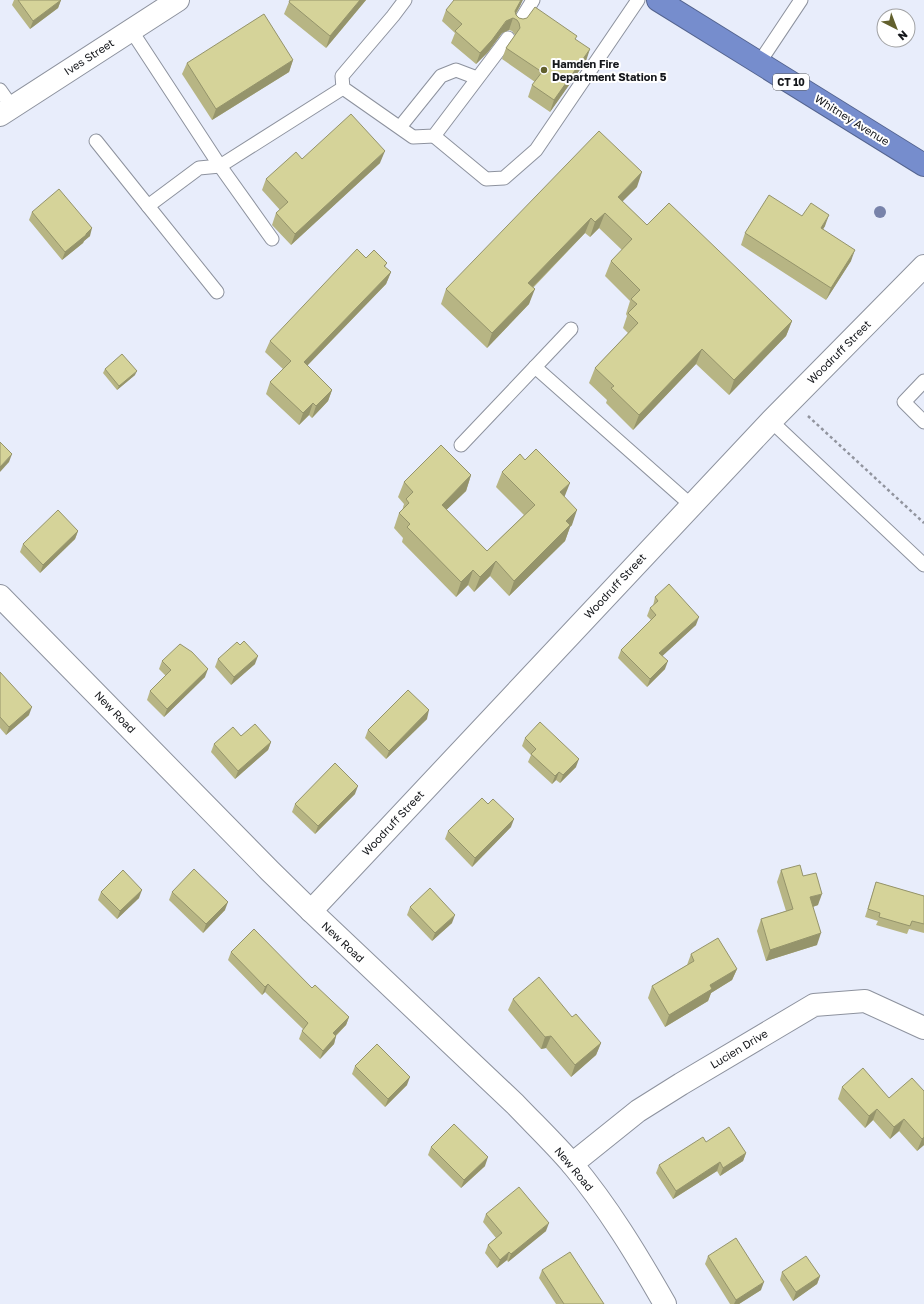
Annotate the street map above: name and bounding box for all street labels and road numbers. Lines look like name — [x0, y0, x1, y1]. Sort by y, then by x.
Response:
street label: Ives Street — [61, 36, 116, 78]
road number: CT 10 — [773, 74, 809, 90]
street label: Whitney Avenue — [813, 91, 892, 148]
street label: Woodruff Street — [804, 317, 873, 386]
street label: Woodruff Street — [581, 550, 648, 621]
street label: New Road — [92, 688, 139, 735]
street label: Woodruff Street — [359, 787, 426, 858]
street label: New Road — [319, 919, 367, 965]
street label: Lucien Drive — [708, 1026, 770, 1071]
street label: New Road — [552, 1144, 596, 1193]

